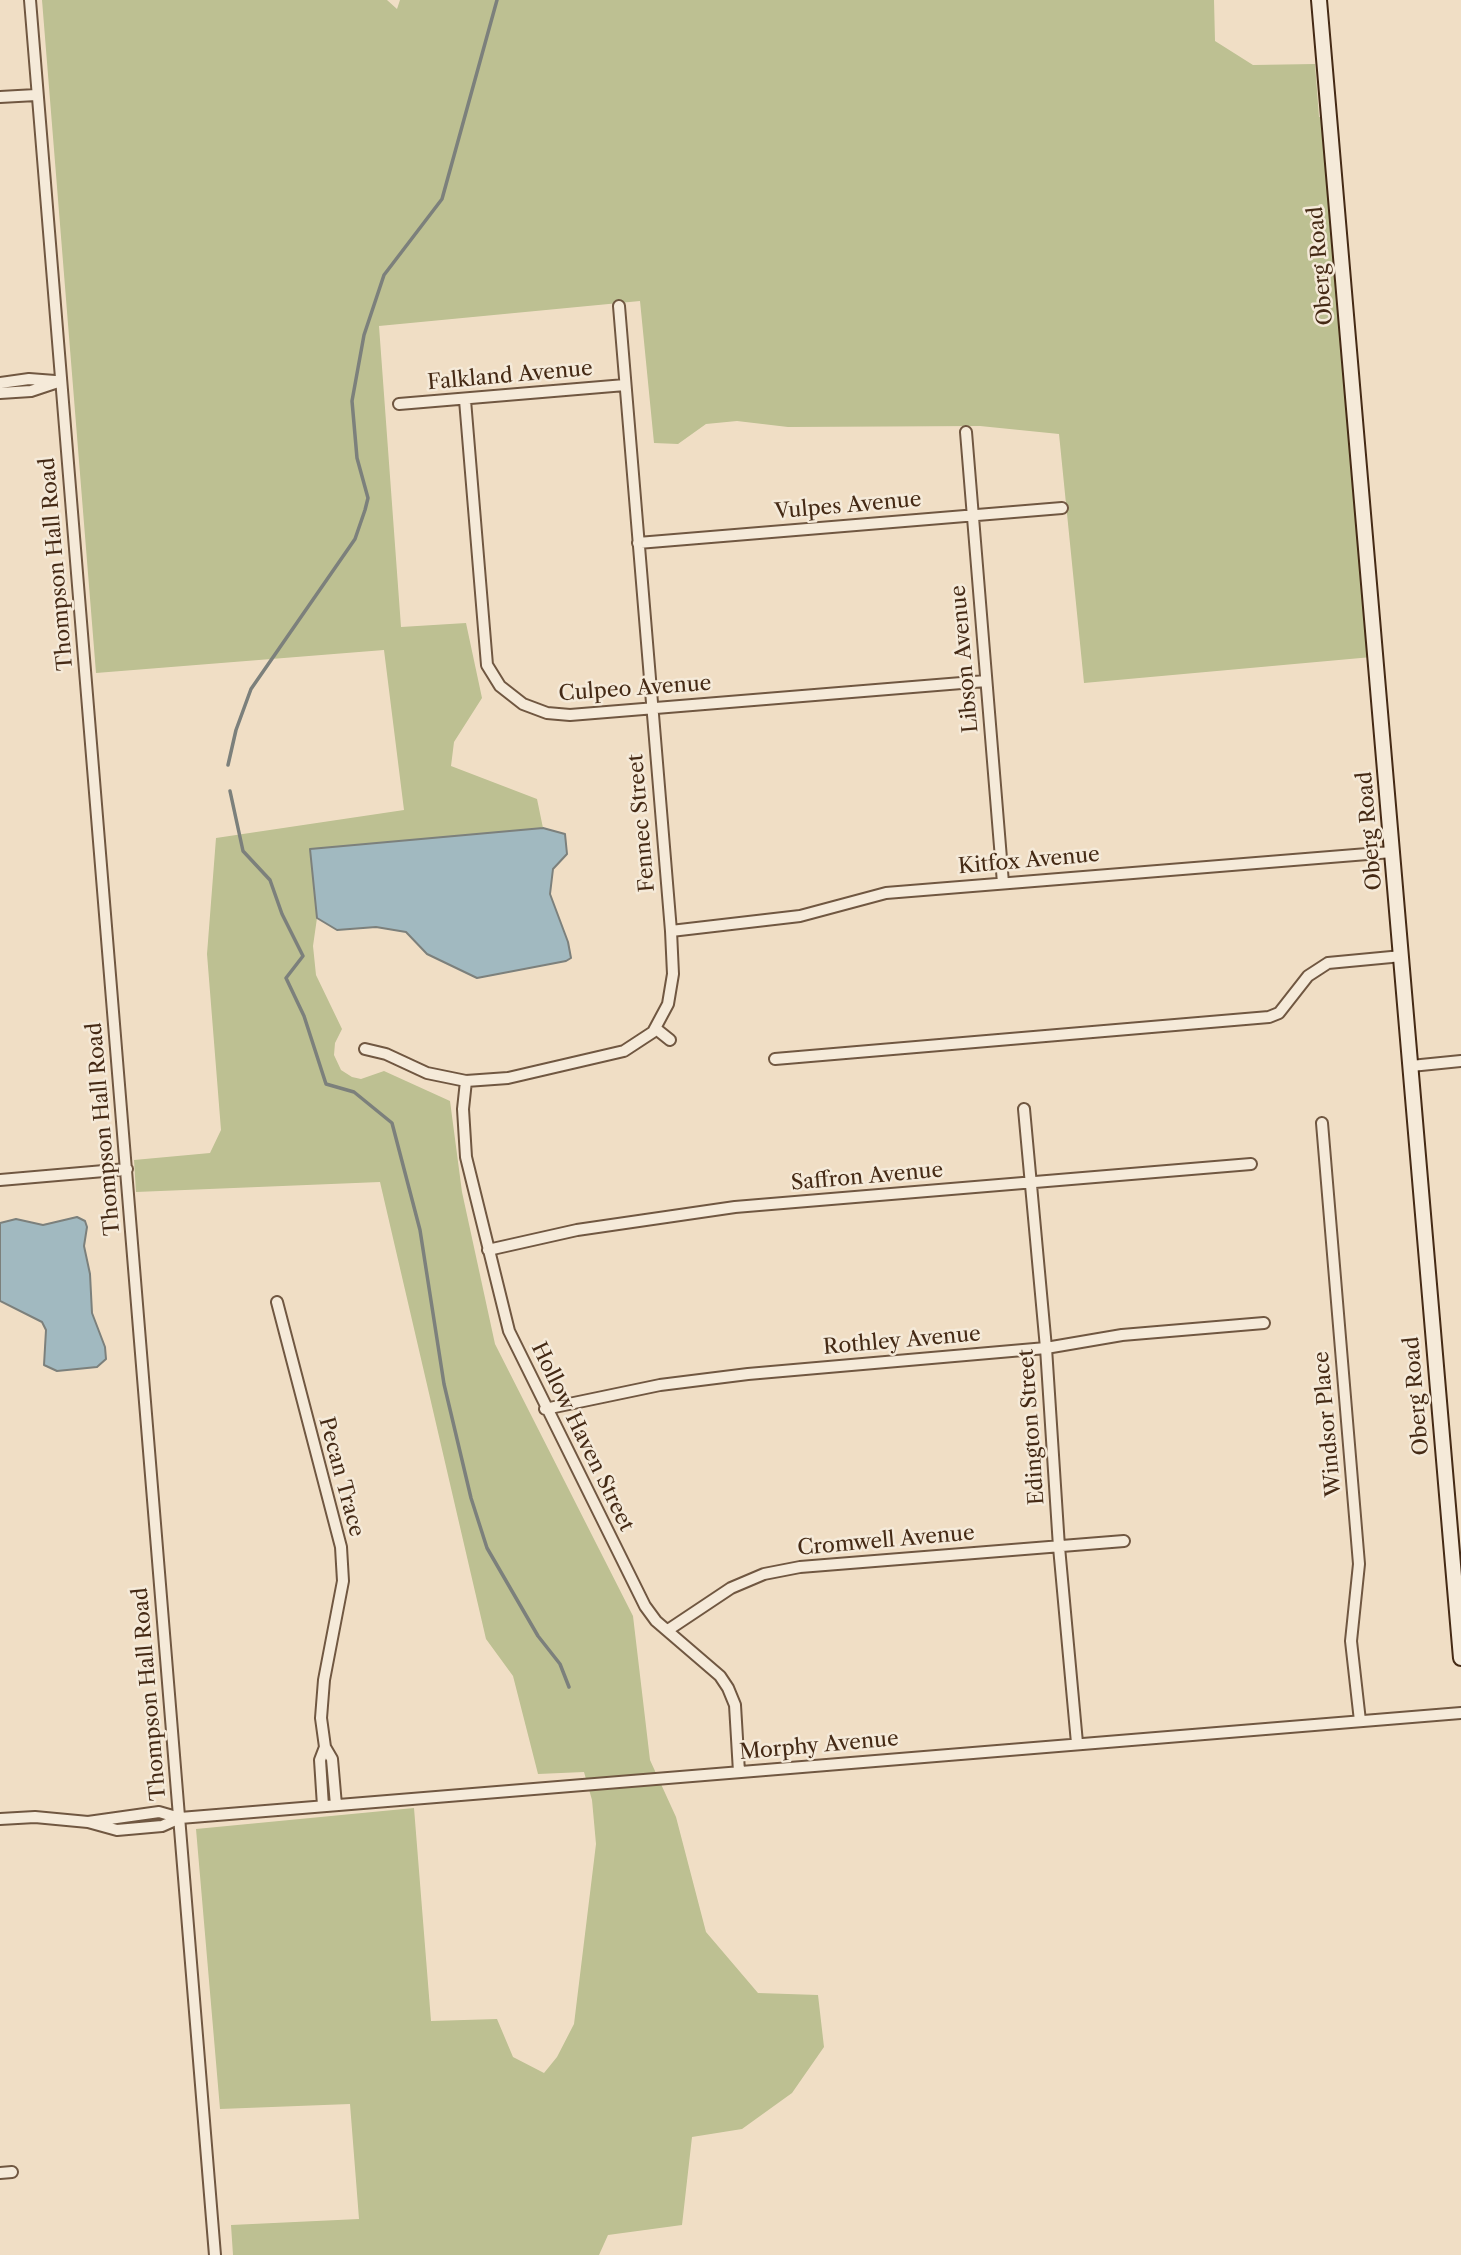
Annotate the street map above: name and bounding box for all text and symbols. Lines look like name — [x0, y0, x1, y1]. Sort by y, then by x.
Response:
street label: Oberg Road — [1303, 206, 1339, 326]
street label: Falkland Avenue — [426, 356, 594, 396]
street label: Thompson Hall Road — [35, 456, 79, 672]
street label: Vulpes Avenue — [774, 487, 922, 525]
street label: Libson Avenue — [946, 584, 984, 734]
street label: Culpeo Avenue — [558, 671, 712, 707]
street label: Fennec Street — [623, 753, 661, 893]
street label: Oberg Road — [1352, 771, 1388, 891]
street label: Kitfox Avenue — [957, 842, 1101, 880]
street label: Thompson Hall Road — [82, 1021, 126, 1237]
street label: Saffron Avenue — [790, 1158, 944, 1196]
street label: Rothley Avenue — [822, 1322, 982, 1360]
street label: Oberg Road — [1399, 1336, 1435, 1456]
street label: Hollow Haven Street — [525, 1338, 639, 1536]
street label: Edington Street — [1014, 1348, 1050, 1506]
street label: Windsor Place — [1309, 1350, 1347, 1498]
street label: Pecan Trace — [313, 1414, 369, 1540]
street label: Cromwell Avenue — [796, 1521, 976, 1561]
street label: Thompson Hall Road — [128, 1586, 172, 1802]
street label: Morphy Avenue — [738, 1726, 900, 1766]

